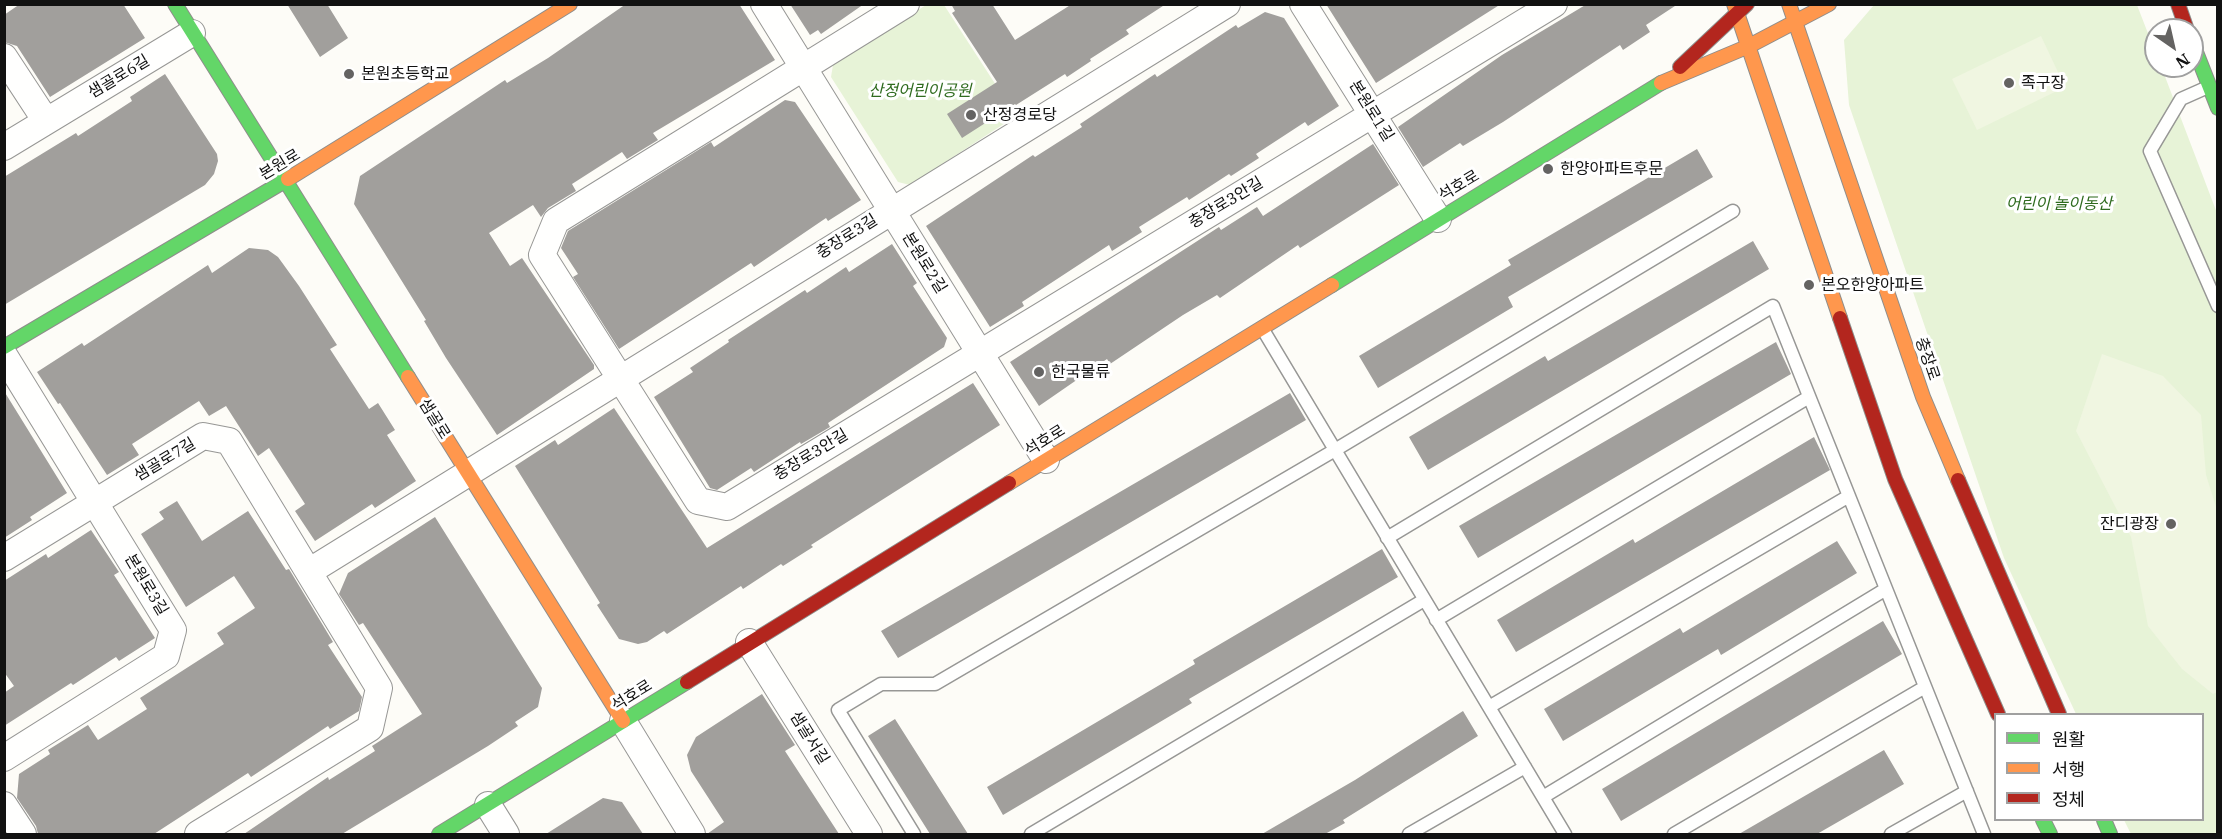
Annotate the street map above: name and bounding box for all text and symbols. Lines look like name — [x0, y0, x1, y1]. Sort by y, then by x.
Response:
north arrow — [2144, 18, 2204, 78]
text: N — [2172, 49, 2194, 73]
street label: 샘골로6길 — [85, 51, 153, 103]
place label: 본원초등학교 — [361, 64, 449, 84]
marker: 본원초등학교 — [342, 67, 356, 81]
place label: 족구장 — [2021, 73, 2065, 93]
marker: 족구장 — [2002, 76, 2016, 90]
street label: 본원로1길 — [1345, 77, 1397, 145]
park label: 산정어린이공원 — [868, 81, 972, 101]
place label: 산정경로당 — [983, 105, 1057, 125]
marker: 산정경로당 — [964, 108, 978, 122]
street label: 본원로 — [256, 145, 304, 185]
place label: 한양아파트후문 — [1560, 159, 1663, 179]
marker: 한양아파트후문 — [1541, 162, 1555, 176]
street label: 석호로 — [1435, 166, 1483, 206]
street label: 충장로3안길 — [1185, 173, 1267, 233]
park label: 어린이 놀이동산 — [2006, 194, 2112, 214]
street label: 충장로3길 — [813, 211, 881, 263]
street label: 본원로2길 — [898, 229, 950, 297]
place label: 본오한양아파트 — [1821, 275, 1924, 295]
marker: 본오한양아파트 — [1802, 278, 1816, 292]
street label: 충장로 — [1911, 335, 1943, 383]
place label: 한국물류 — [1051, 362, 1110, 382]
marker: 한국물류 — [1032, 365, 1046, 379]
street label: 샘골로 — [414, 395, 454, 443]
street label: 석호로 — [1021, 421, 1069, 461]
street label: 충장로3안길 — [770, 425, 852, 485]
street label: 샘골로7길 — [131, 434, 199, 486]
place label: 잔디광장 — [2100, 514, 2159, 534]
marker: 잔디광장 — [2164, 517, 2178, 531]
street label: 본원로3길 — [120, 551, 172, 619]
street label: 석호로 — [608, 676, 656, 716]
street label: 샘골서길 — [785, 708, 833, 768]
legend — [1994, 713, 2204, 821]
text: 원활 — [2052, 728, 2085, 751]
text: 서행 — [2052, 758, 2085, 781]
text: 정체 — [2052, 788, 2085, 811]

